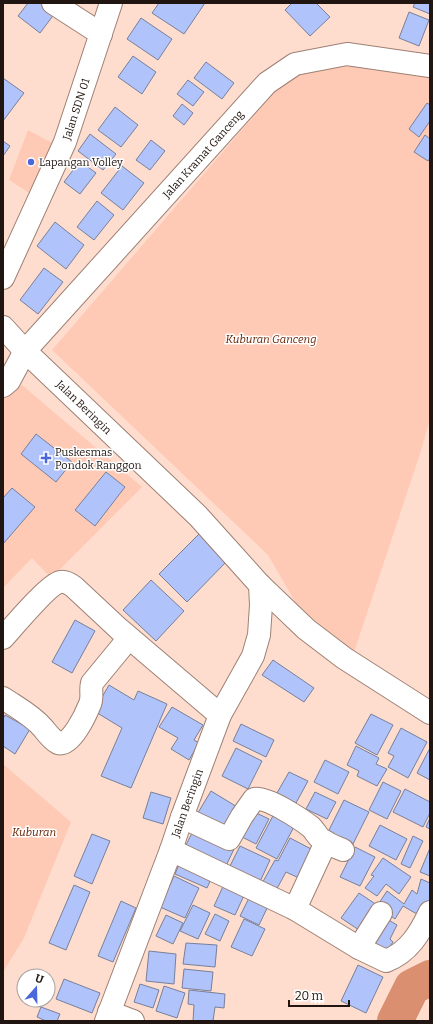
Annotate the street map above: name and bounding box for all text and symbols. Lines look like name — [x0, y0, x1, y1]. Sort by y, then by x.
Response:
street label: Jalan SDN 01 — [60, 76, 93, 143]
street label: Jalan Kramat Ganceng — [160, 108, 246, 202]
place label: Lapangan Volley — [39, 156, 123, 169]
marker: Lapangan Volley — [26, 157, 36, 167]
park label: Kuburan Ganceng — [226, 333, 316, 346]
street label: Jalan Beringin — [53, 377, 114, 437]
place label: Puskesmas Pondok Ranggon — [55, 446, 142, 472]
marker: Puskesmas Pondok Ranggon — [40, 452, 52, 464]
street label: Jalan Beringin — [169, 767, 206, 840]
park label: Kuburan — [12, 826, 56, 839]
north arrow — [16, 968, 56, 1008]
text: U — [33, 972, 45, 987]
scale bar — [289, 982, 349, 1008]
text: 20 m — [295, 989, 324, 1003]

